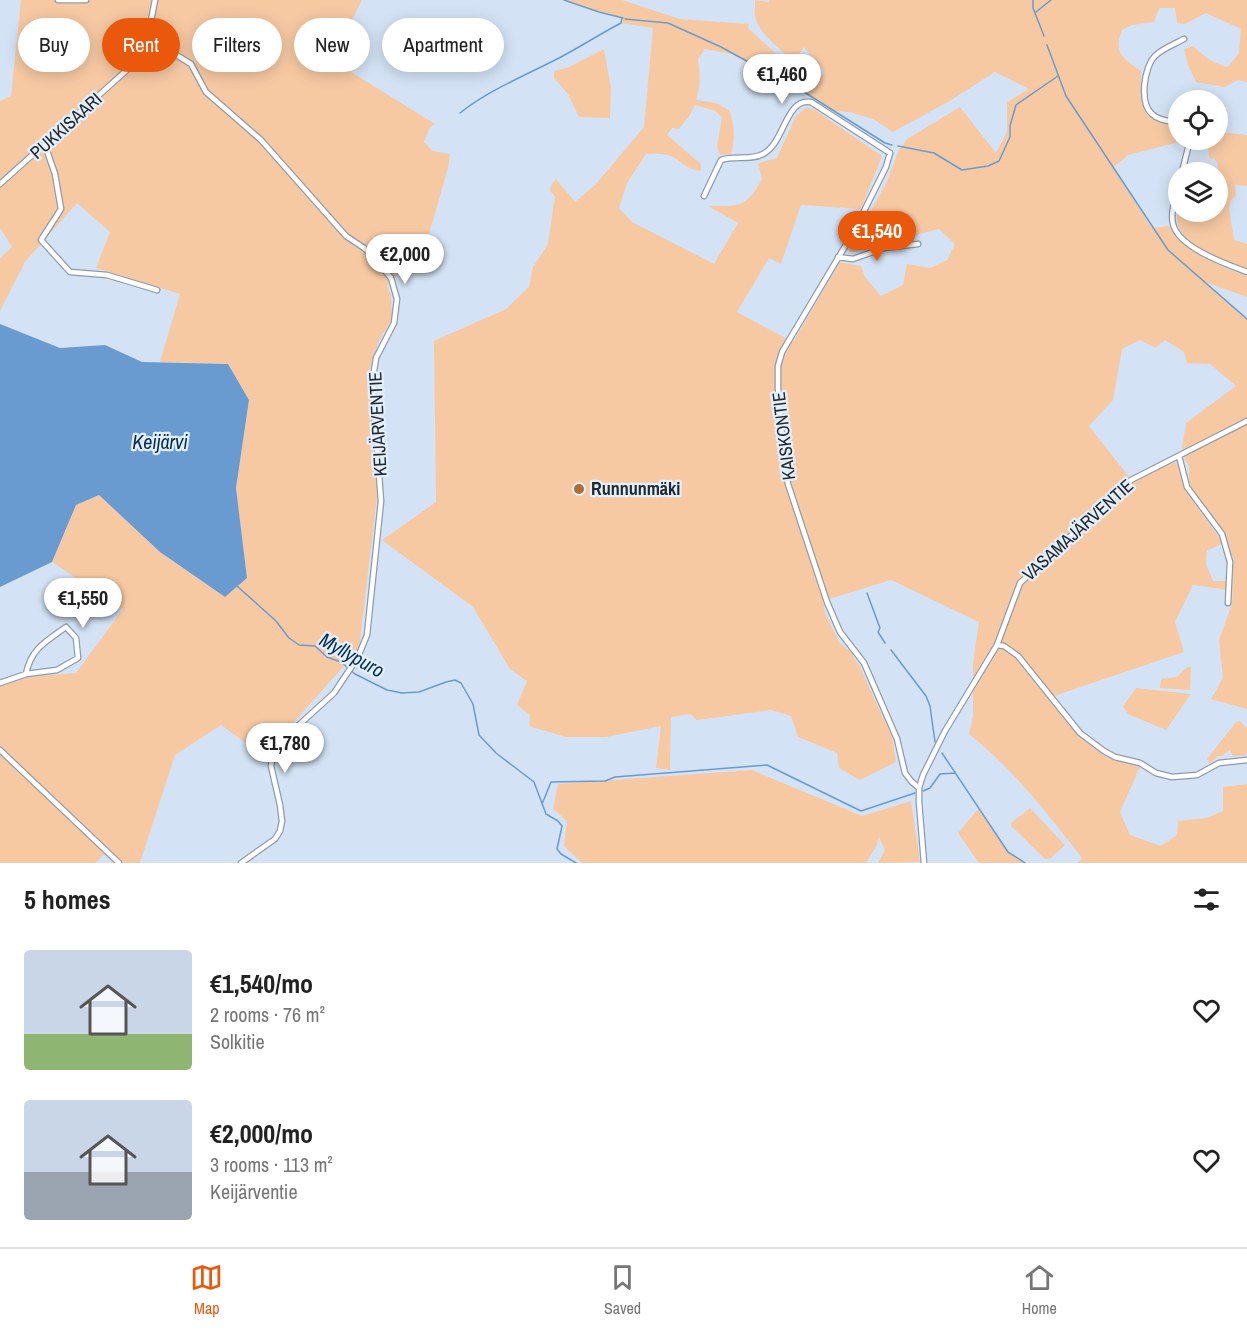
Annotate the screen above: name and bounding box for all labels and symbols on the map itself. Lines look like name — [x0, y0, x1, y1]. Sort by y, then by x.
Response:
pin: €1,460 — [733, 54, 831, 105]
street label: PUKKISAARI — [24, 87, 107, 165]
pin: €1,540 — [828, 211, 926, 262]
pin: €2,000 — [356, 234, 454, 285]
street label: KEIJÄRVENTIE — [362, 371, 393, 477]
street label: KAISKONTIE — [766, 391, 801, 482]
water label: Keijärvi — [132, 428, 188, 455]
street label: VASAMAJÄRVENTIE — [1017, 473, 1139, 586]
place label: Runnunmäki — [591, 476, 680, 501]
marker: Runnunmäki — [572, 482, 586, 496]
pin: €1,550 — [34, 578, 132, 629]
water label: Myllypuro — [315, 626, 389, 683]
pin: €1,780 — [236, 723, 334, 774]

